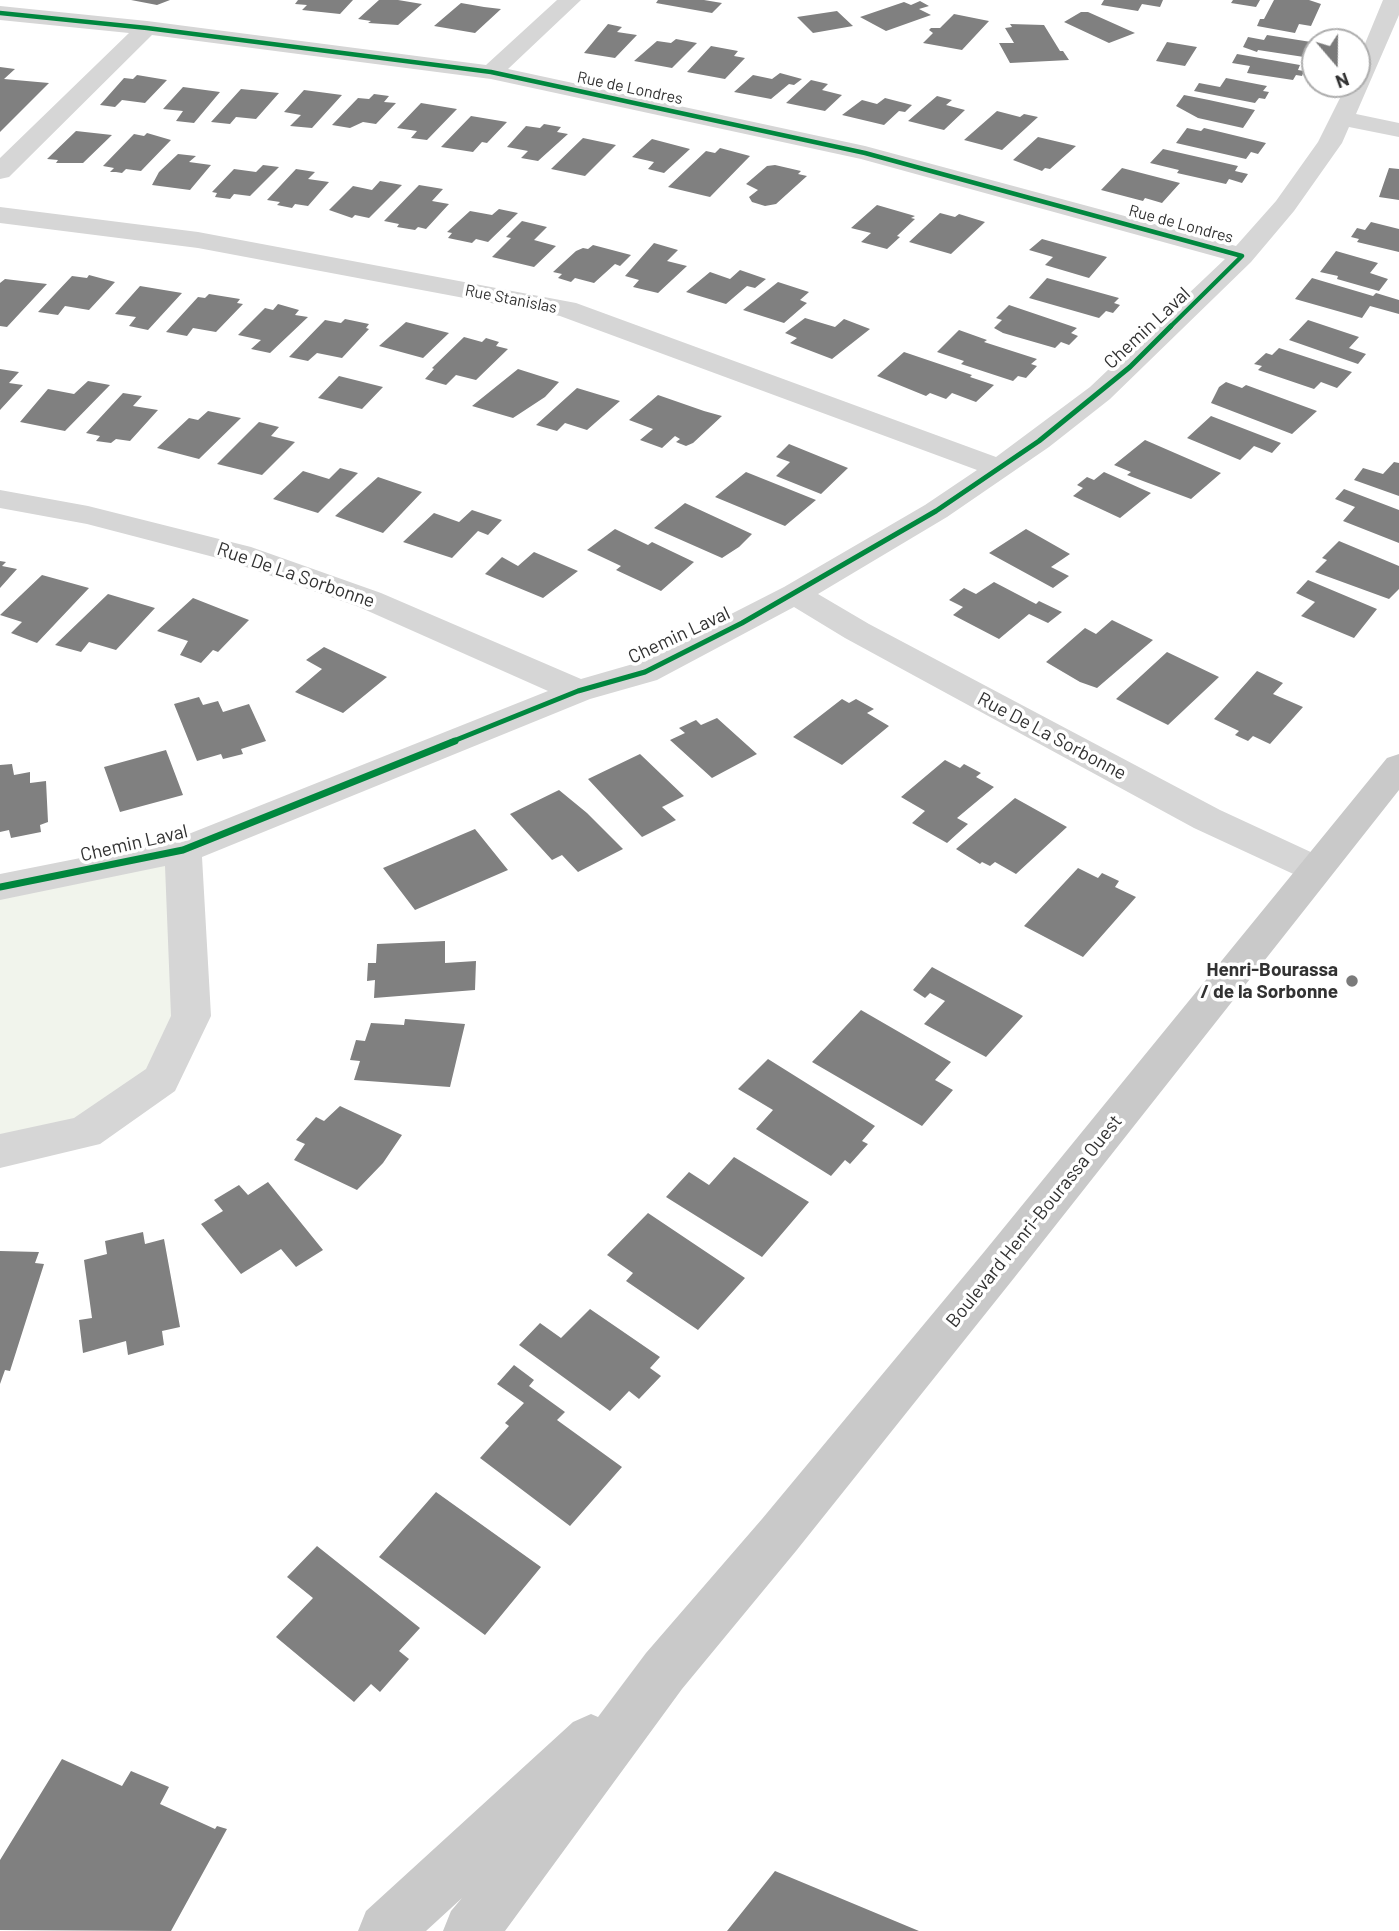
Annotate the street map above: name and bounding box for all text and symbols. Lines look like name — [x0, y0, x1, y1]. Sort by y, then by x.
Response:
north arrow — [1301, 28, 1371, 98]
street label: Rue de Londres — [575, 67, 685, 109]
text: N — [1333, 68, 1353, 94]
street label: Rue de Londres — [1127, 201, 1235, 247]
street label: Rue Stanislas — [463, 281, 559, 317]
street label: Chemin Laval — [1099, 282, 1195, 374]
street label: Rue De La Sorbonne — [214, 537, 378, 613]
street label: Chemin Laval — [624, 601, 734, 669]
street label: Rue De La Sorbonne — [974, 687, 1130, 785]
street label: Chemin Laval — [78, 820, 190, 866]
place label: Henri-Bourassa / de la Sorbonne — [1200, 959, 1338, 1003]
marker: Henri-Bourassa / de la Sorbonne — [1344, 973, 1360, 989]
street label: Boulevard Henri-Bourassa Ouest — [941, 1110, 1127, 1332]

